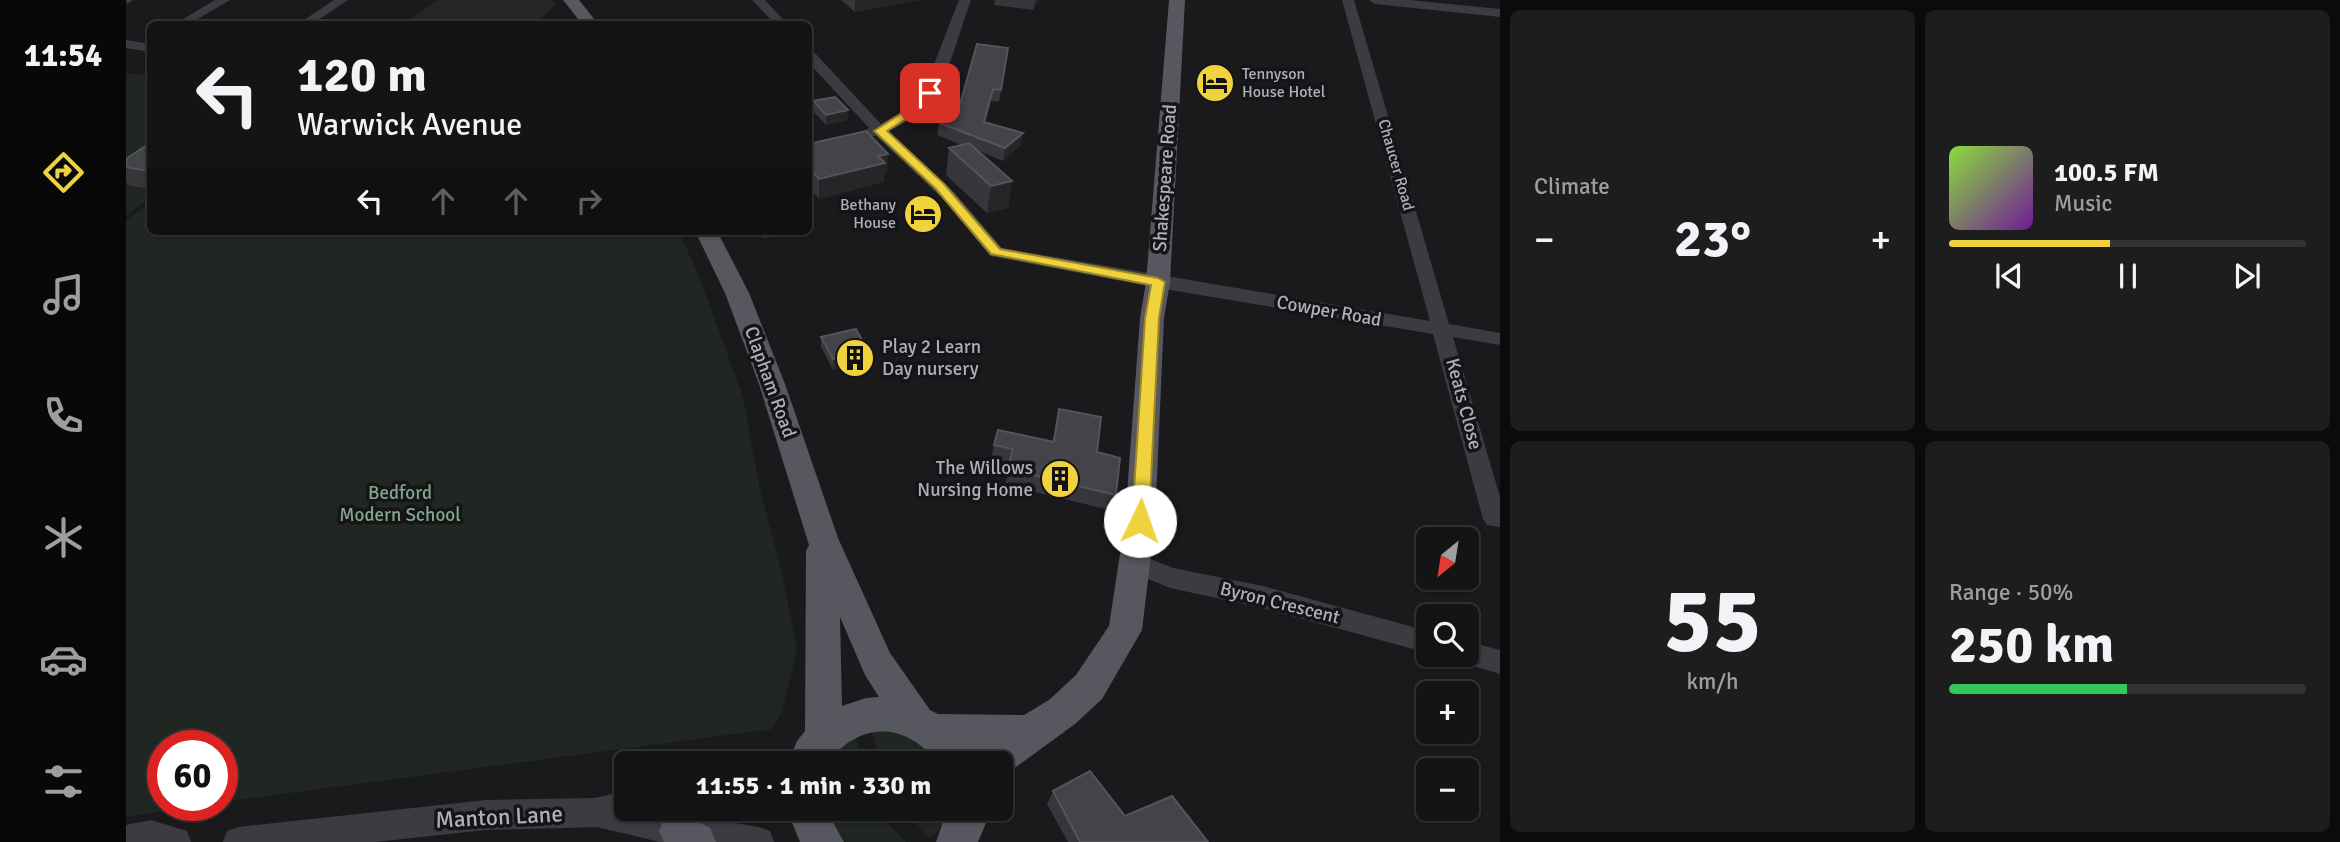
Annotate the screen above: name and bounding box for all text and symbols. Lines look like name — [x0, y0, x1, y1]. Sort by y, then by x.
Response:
text: 11:54 — [24, 36, 102, 75]
text: 120 m — [297, 45, 427, 105]
icon: left — [182, 49, 273, 140]
hotel icon: Tennyson House Hotel — [1194, 62, 1236, 104]
pin — [900, 63, 960, 123]
place label: Tennyson House Hotel — [1242, 64, 1326, 102]
icon: arrive — [911, 74, 949, 112]
street label: Shakespeare Road — [1148, 103, 1182, 253]
text: Warwick Avenue — [297, 105, 522, 144]
street label: Chaucer Road — [1373, 117, 1419, 213]
icon: directions — [39, 148, 88, 197]
text: 100.5 FM — [2054, 157, 2159, 189]
text: Climate — [1534, 172, 1610, 201]
icon: left — [351, 182, 389, 220]
icon: ahead — [424, 182, 462, 220]
icon: ahead — [497, 182, 535, 220]
icon: right — [570, 182, 608, 220]
text: Music — [2054, 189, 2112, 218]
hotel icon: Bethany House — [902, 193, 944, 235]
place label: Bethany House — [840, 195, 897, 233]
text: 23° — [1674, 207, 1751, 271]
text: − — [1534, 216, 1555, 263]
text: + — [1870, 216, 1891, 263]
icon: previous — [1990, 257, 2028, 295]
icon: pause — [2109, 257, 2147, 295]
icon: next — [2228, 257, 2266, 295]
icon: music — [39, 270, 88, 319]
street label: Cowper Road — [1275, 290, 1383, 332]
street label: Clapham Road — [739, 323, 801, 441]
place label: Play 2 Learn Day nursery — [882, 335, 981, 381]
building icon: Play 2 Learn Day nursery — [834, 337, 876, 379]
street label: Keats Close — [1440, 356, 1488, 452]
icon: phone — [39, 391, 88, 440]
place label: The Willows Nursing Home — [917, 456, 1033, 502]
building icon: The Willows Nursing Home — [1039, 458, 1081, 500]
park label: Bedford Modern School — [339, 481, 461, 527]
position arrow — [1103, 484, 1177, 558]
icon: climate — [39, 513, 88, 562]
north arrow — [1416, 527, 1479, 590]
map controls — [1416, 527, 1479, 821]
text: 55 — [1663, 565, 1762, 678]
street label: Byron Crescent — [1218, 577, 1343, 630]
text: Range · 50% — [1949, 578, 2073, 607]
button: search — [1416, 604, 1479, 667]
text: 250 km — [1949, 613, 2114, 677]
icon: car — [39, 635, 88, 684]
text: km/h — [1686, 667, 1739, 696]
button: + — [1416, 681, 1479, 744]
speed limit sign: 60 — [147, 730, 238, 821]
icon: filters — [39, 757, 88, 806]
button: − — [1416, 758, 1479, 821]
text: 11:55 · 1 min · 330 m — [696, 770, 931, 802]
street label: Manton Lane — [434, 799, 564, 835]

